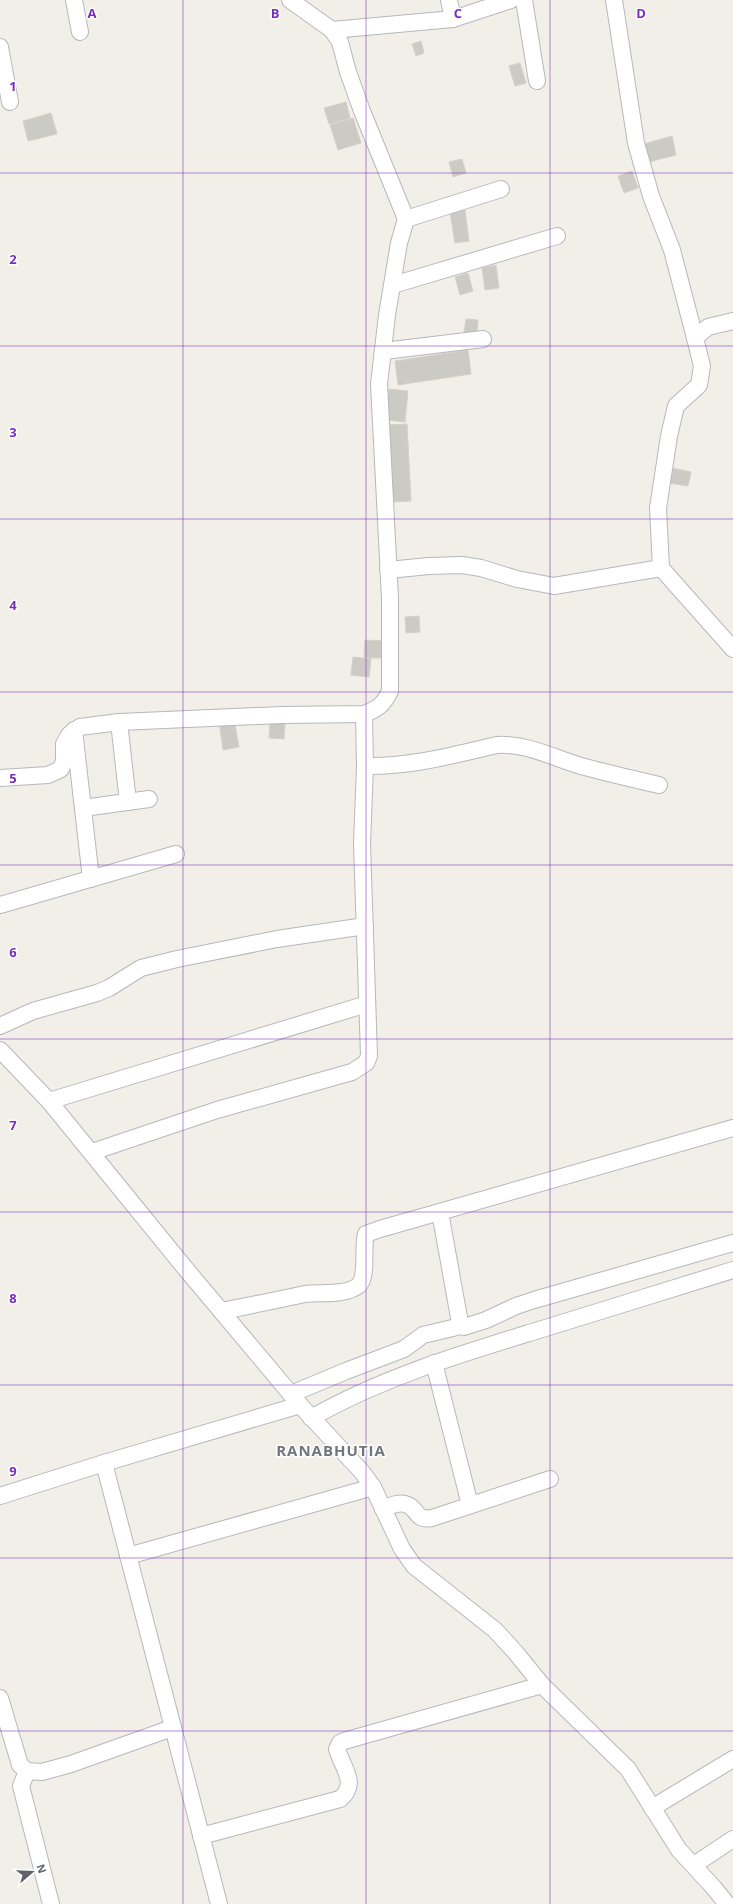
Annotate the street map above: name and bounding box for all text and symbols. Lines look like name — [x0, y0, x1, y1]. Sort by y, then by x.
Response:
text: A — [88, 4, 97, 22]
text: B — [271, 4, 280, 22]
text: C — [454, 4, 462, 22]
text: D — [636, 4, 646, 22]
text: 1 — [9, 77, 17, 95]
text: 2 — [9, 250, 17, 268]
text: 3 — [9, 423, 17, 441]
text: 4 — [9, 596, 17, 614]
text: 5 — [9, 769, 17, 787]
text: 6 — [9, 943, 17, 961]
text: 7 — [9, 1116, 17, 1134]
text: 8 — [9, 1289, 17, 1307]
district label: RANABHUTIA — [276, 1440, 386, 1460]
text: 9 — [9, 1462, 17, 1480]
north arrow — [12, 1852, 52, 1892]
text: N — [33, 1862, 50, 1875]

